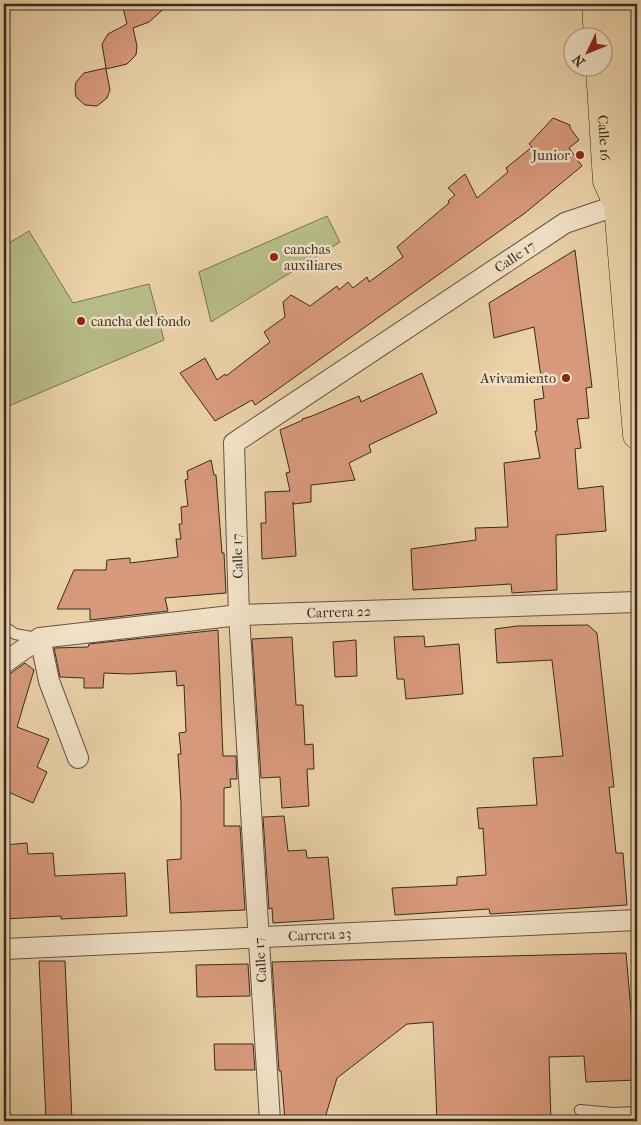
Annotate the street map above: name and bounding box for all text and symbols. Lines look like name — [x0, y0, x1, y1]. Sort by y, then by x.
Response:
north arrow — [564, 28, 614, 78]
text: N — [569, 51, 589, 70]
street label: Calle 16 — [594, 114, 614, 162]
place label: Junior — [531, 147, 570, 164]
marker: Junior — [574, 149, 586, 161]
street label: Calle 17 — [491, 237, 539, 277]
place label: canchas auxiliares — [284, 241, 342, 274]
marker: canchas auxiliares — [268, 251, 280, 263]
place label: cancha del fondo — [91, 313, 191, 330]
marker: cancha del fondo — [75, 315, 87, 327]
place label: Avivamiento — [479, 370, 556, 387]
marker: Avivamiento — [560, 372, 572, 384]
street label: Calle 17 — [228, 533, 247, 579]
street label: Carrera 22 — [306, 603, 371, 622]
street label: Carrera 23 — [288, 925, 352, 945]
street label: Calle 17 — [250, 937, 271, 983]

